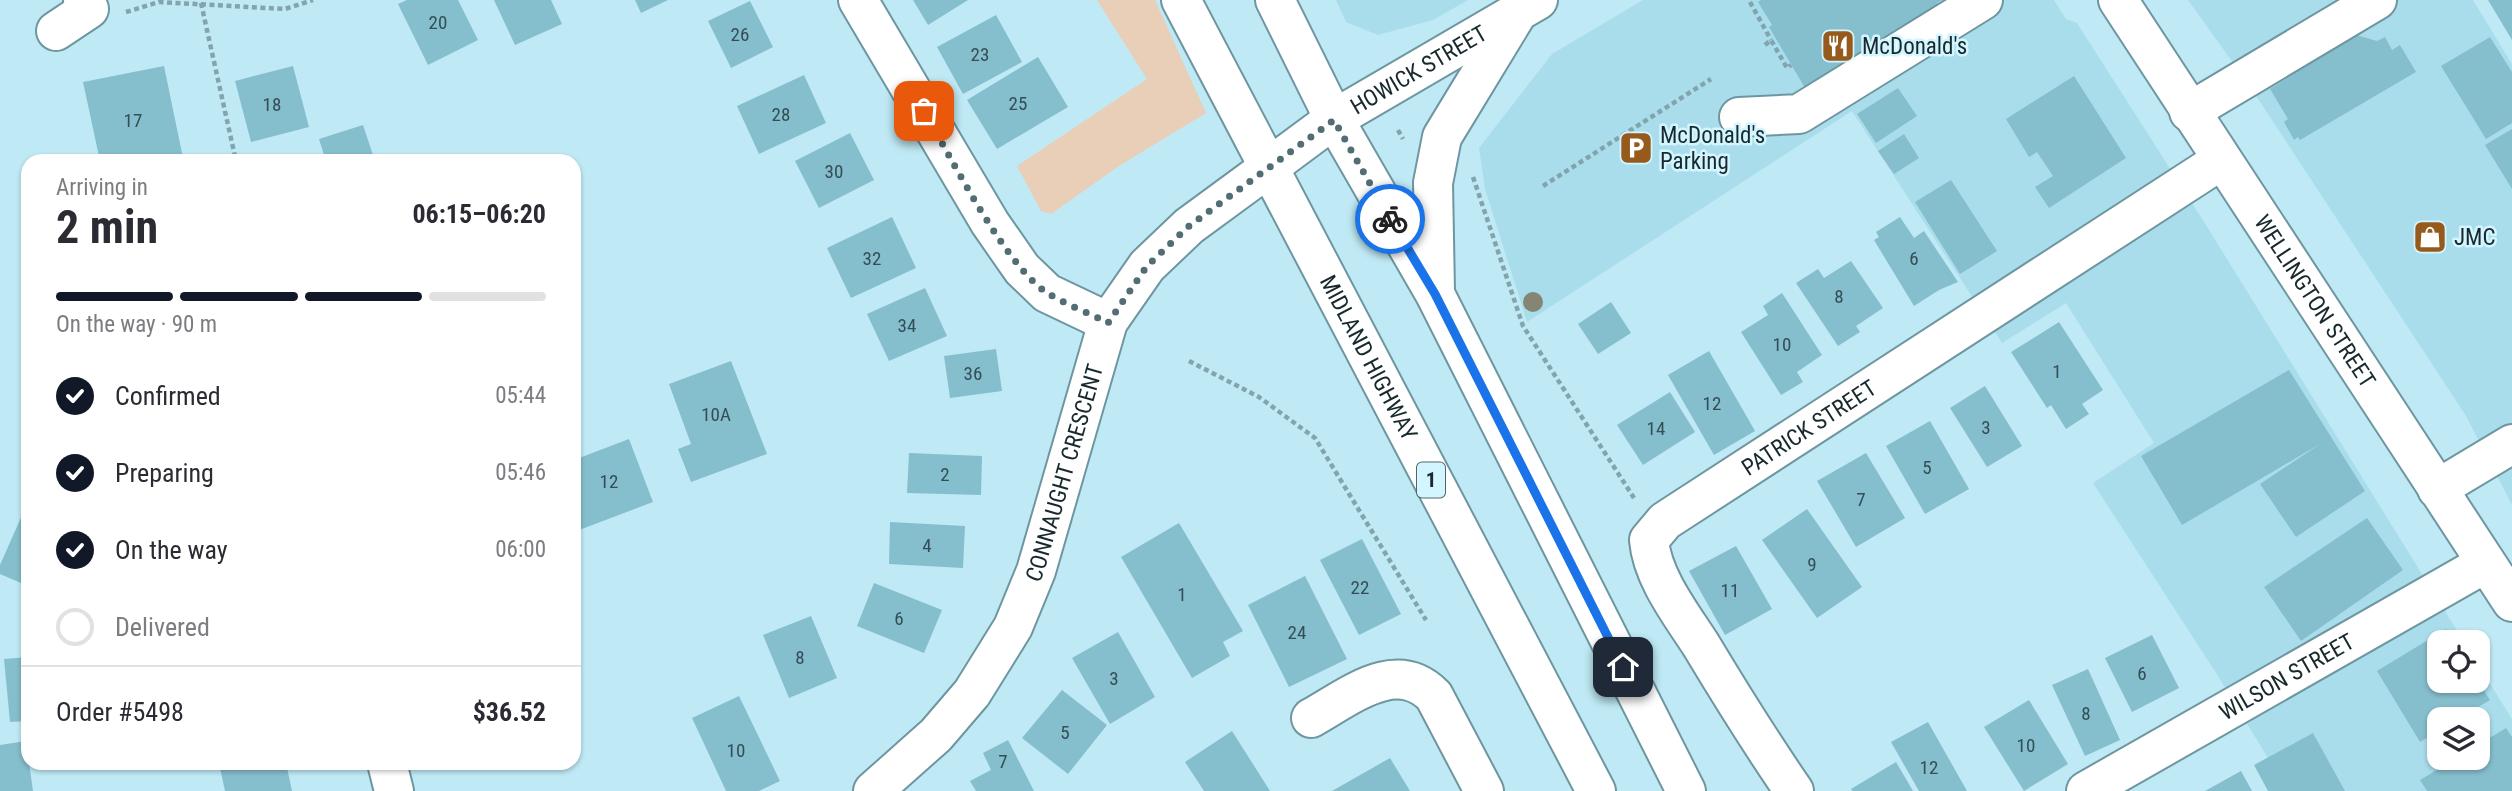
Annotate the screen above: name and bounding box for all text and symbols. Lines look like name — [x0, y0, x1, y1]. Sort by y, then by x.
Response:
house number: 20 — [429, 11, 447, 34]
street label: HOWICK STREET — [1346, 19, 1492, 120]
house number: 26 — [731, 23, 749, 46]
restaurant icon: McDonald's — [1819, 27, 1857, 65]
place label: McDonald's — [1862, 33, 1967, 60]
house number: 23 — [971, 43, 989, 66]
pin — [894, 81, 954, 141]
icon: bag — [905, 92, 943, 130]
house number: 25 — [1009, 92, 1027, 115]
house number: 18 — [263, 93, 281, 116]
house number: 28 — [772, 103, 790, 126]
house number: 17 — [124, 109, 142, 132]
place label: McDonald's Parking — [1660, 122, 1765, 175]
parking icon: McDonald's Parking — [1617, 129, 1655, 167]
house number: 30 — [825, 160, 843, 183]
text: Arriving in — [56, 174, 148, 201]
courier — [1355, 184, 1425, 254]
text: 06:15–06:20 — [412, 199, 546, 229]
text: 2 min — [56, 200, 158, 254]
icon: bike — [1371, 200, 1409, 238]
street label: WELLINGTON STREET — [2249, 210, 2381, 393]
shop icon: JMC — [2411, 218, 2449, 256]
place label: JMC — [2454, 224, 2496, 251]
house number: 32 — [863, 247, 881, 270]
house number: 6 — [1909, 247, 1919, 270]
street label: MIDLAND HIGHWAY — [1314, 271, 1423, 445]
house number: 8 — [1834, 285, 1844, 308]
text: On the way · 90 m — [56, 311, 217, 338]
house number: 34 — [898, 314, 916, 337]
house number: 10 — [1773, 333, 1791, 356]
house number: 1 — [2052, 360, 2062, 383]
street label: CONNAUGHT CRESCENT — [1020, 361, 1109, 586]
house number: 36 — [964, 362, 982, 385]
street label: PATRICK STREET — [1737, 374, 1881, 481]
icon: check — [56, 377, 94, 415]
text: Confirmed — [115, 381, 221, 411]
text: 05:44 — [495, 382, 546, 409]
house number: 12 — [1703, 392, 1721, 415]
house number: 10A — [701, 403, 731, 426]
house number: 3 — [1981, 416, 1991, 439]
house number: 14 — [1647, 417, 1665, 440]
icon: check — [56, 454, 94, 492]
house number: 5 — [1922, 456, 1932, 479]
text: Preparing — [115, 458, 214, 488]
text: 05:46 — [495, 459, 546, 486]
road number: 1 — [1417, 462, 1445, 498]
house number: 2 — [940, 463, 950, 486]
house number: 12 — [600, 470, 618, 493]
house number: 7 — [1856, 488, 1866, 511]
icon: check — [56, 531, 94, 569]
house number: 4 — [922, 534, 932, 557]
text: On the way — [115, 535, 228, 565]
text: 06:00 — [495, 536, 546, 563]
house number: 9 — [1807, 553, 1817, 576]
house number: 22 — [1351, 576, 1369, 599]
house number: 11 — [1721, 579, 1739, 602]
house number: 1 — [1177, 583, 1187, 606]
house number: 6 — [894, 607, 904, 630]
text: Delivered — [115, 612, 210, 642]
house number: 24 — [1288, 621, 1306, 644]
street label: WILSON STREET — [2215, 628, 2359, 726]
map controls — [2427, 630, 2490, 770]
button: locate — [2427, 630, 2490, 693]
pin — [1593, 637, 1653, 697]
house number: 8 — [795, 646, 805, 669]
icon: home — [1604, 648, 1642, 686]
house number: 6 — [2137, 662, 2147, 685]
house number: 3 — [1109, 667, 1119, 690]
text: Order #5498 — [56, 697, 184, 727]
text: $36.52 — [473, 697, 546, 727]
house number: 8 — [2081, 702, 2091, 725]
button: layers — [2427, 707, 2490, 770]
house number: 5 — [1060, 721, 1070, 744]
house number: 10 — [2017, 734, 2035, 757]
house number: 10 — [727, 739, 745, 762]
house number: 7 — [998, 750, 1008, 773]
house number: 12 — [1920, 756, 1938, 779]

